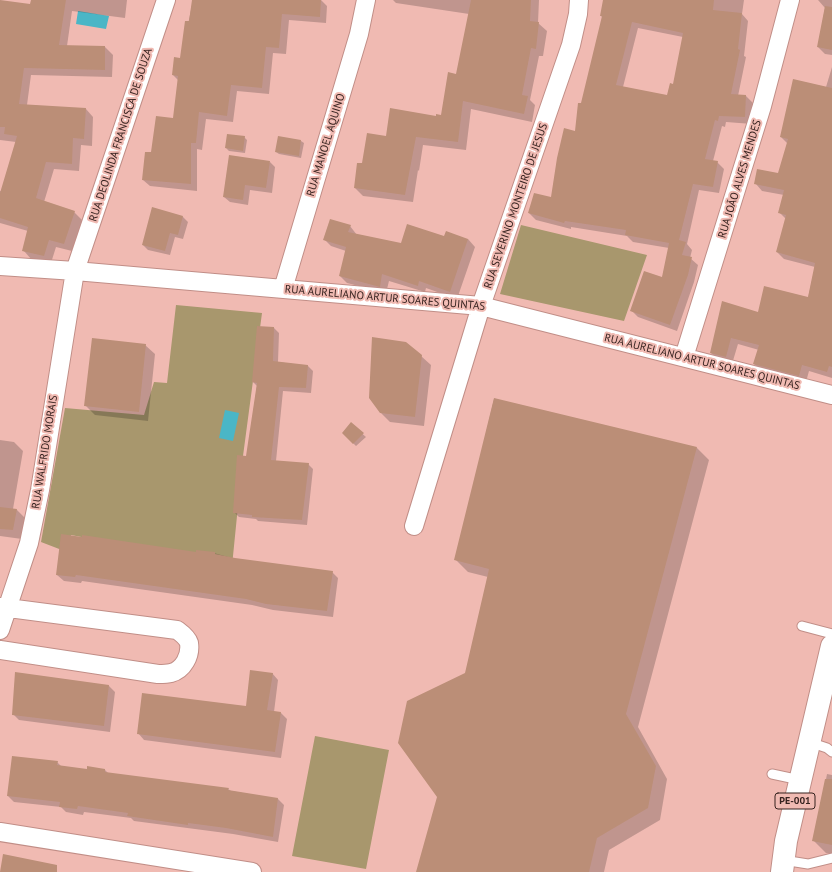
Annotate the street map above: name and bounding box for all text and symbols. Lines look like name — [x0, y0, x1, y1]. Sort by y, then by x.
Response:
street label: RUA DEOLINDA FRANCISCA DE SOUZA — [87, 47, 155, 223]
street label: RUA MANOEL AQUINO — [304, 92, 348, 198]
street label: RUA JOÃO ALVES MENDES — [716, 118, 764, 240]
street label: RUA SEVERINO MONTEIRO DE JESUS — [481, 122, 551, 290]
street label: RUA AURELIANO ARTUR SOARES QUINTAS — [284, 283, 486, 313]
street label: RUA AURELIANO ARTUR SOARES QUINTAS — [603, 331, 801, 393]
street label: RUA WALFRIDO MORAIS — [29, 394, 61, 510]
road number: PE-001 — [775, 793, 815, 809]

